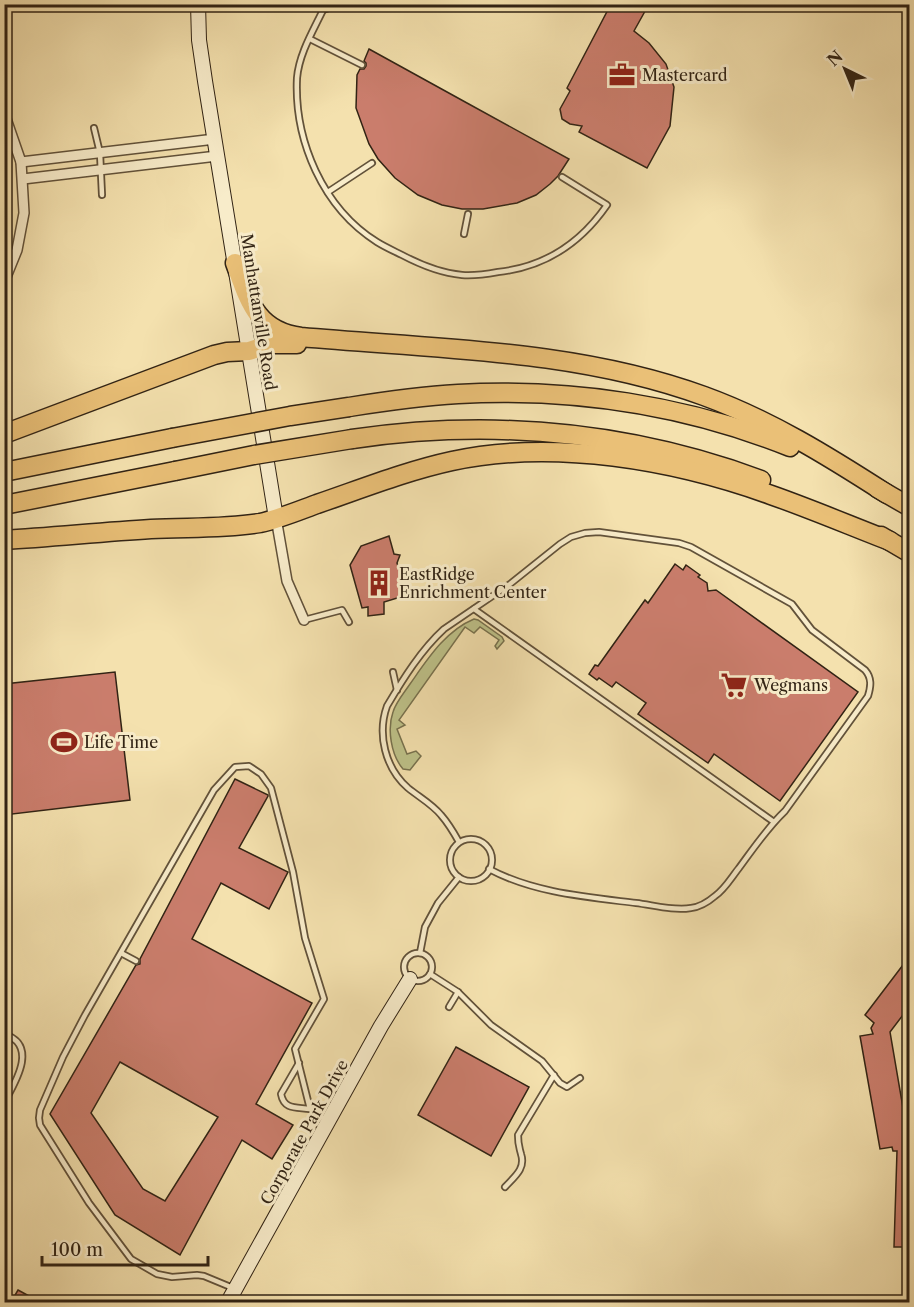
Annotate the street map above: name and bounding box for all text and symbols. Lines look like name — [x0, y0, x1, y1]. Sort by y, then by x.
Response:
north arrow — [815, 39, 875, 99]
text: N — [823, 46, 847, 70]
office icon: Mastercard — [607, 60, 637, 90]
place label: Mastercard — [642, 65, 728, 85]
street label: Manhattanville Road — [237, 232, 281, 392]
place label: EastRidge Enrichment Center — [399, 564, 547, 602]
building icon: EastRidge Enrichment Center — [364, 568, 394, 598]
supermarket icon: Wegmans — [719, 670, 749, 700]
place label: Wegmans — [753, 675, 828, 695]
sports icon: Life Time — [49, 727, 79, 757]
place label: Life Time — [84, 732, 158, 752]
street label: Corporate Park Drive — [256, 1056, 352, 1208]
scale bar — [42, 1229, 208, 1267]
text: 100 m — [51, 1239, 103, 1261]

